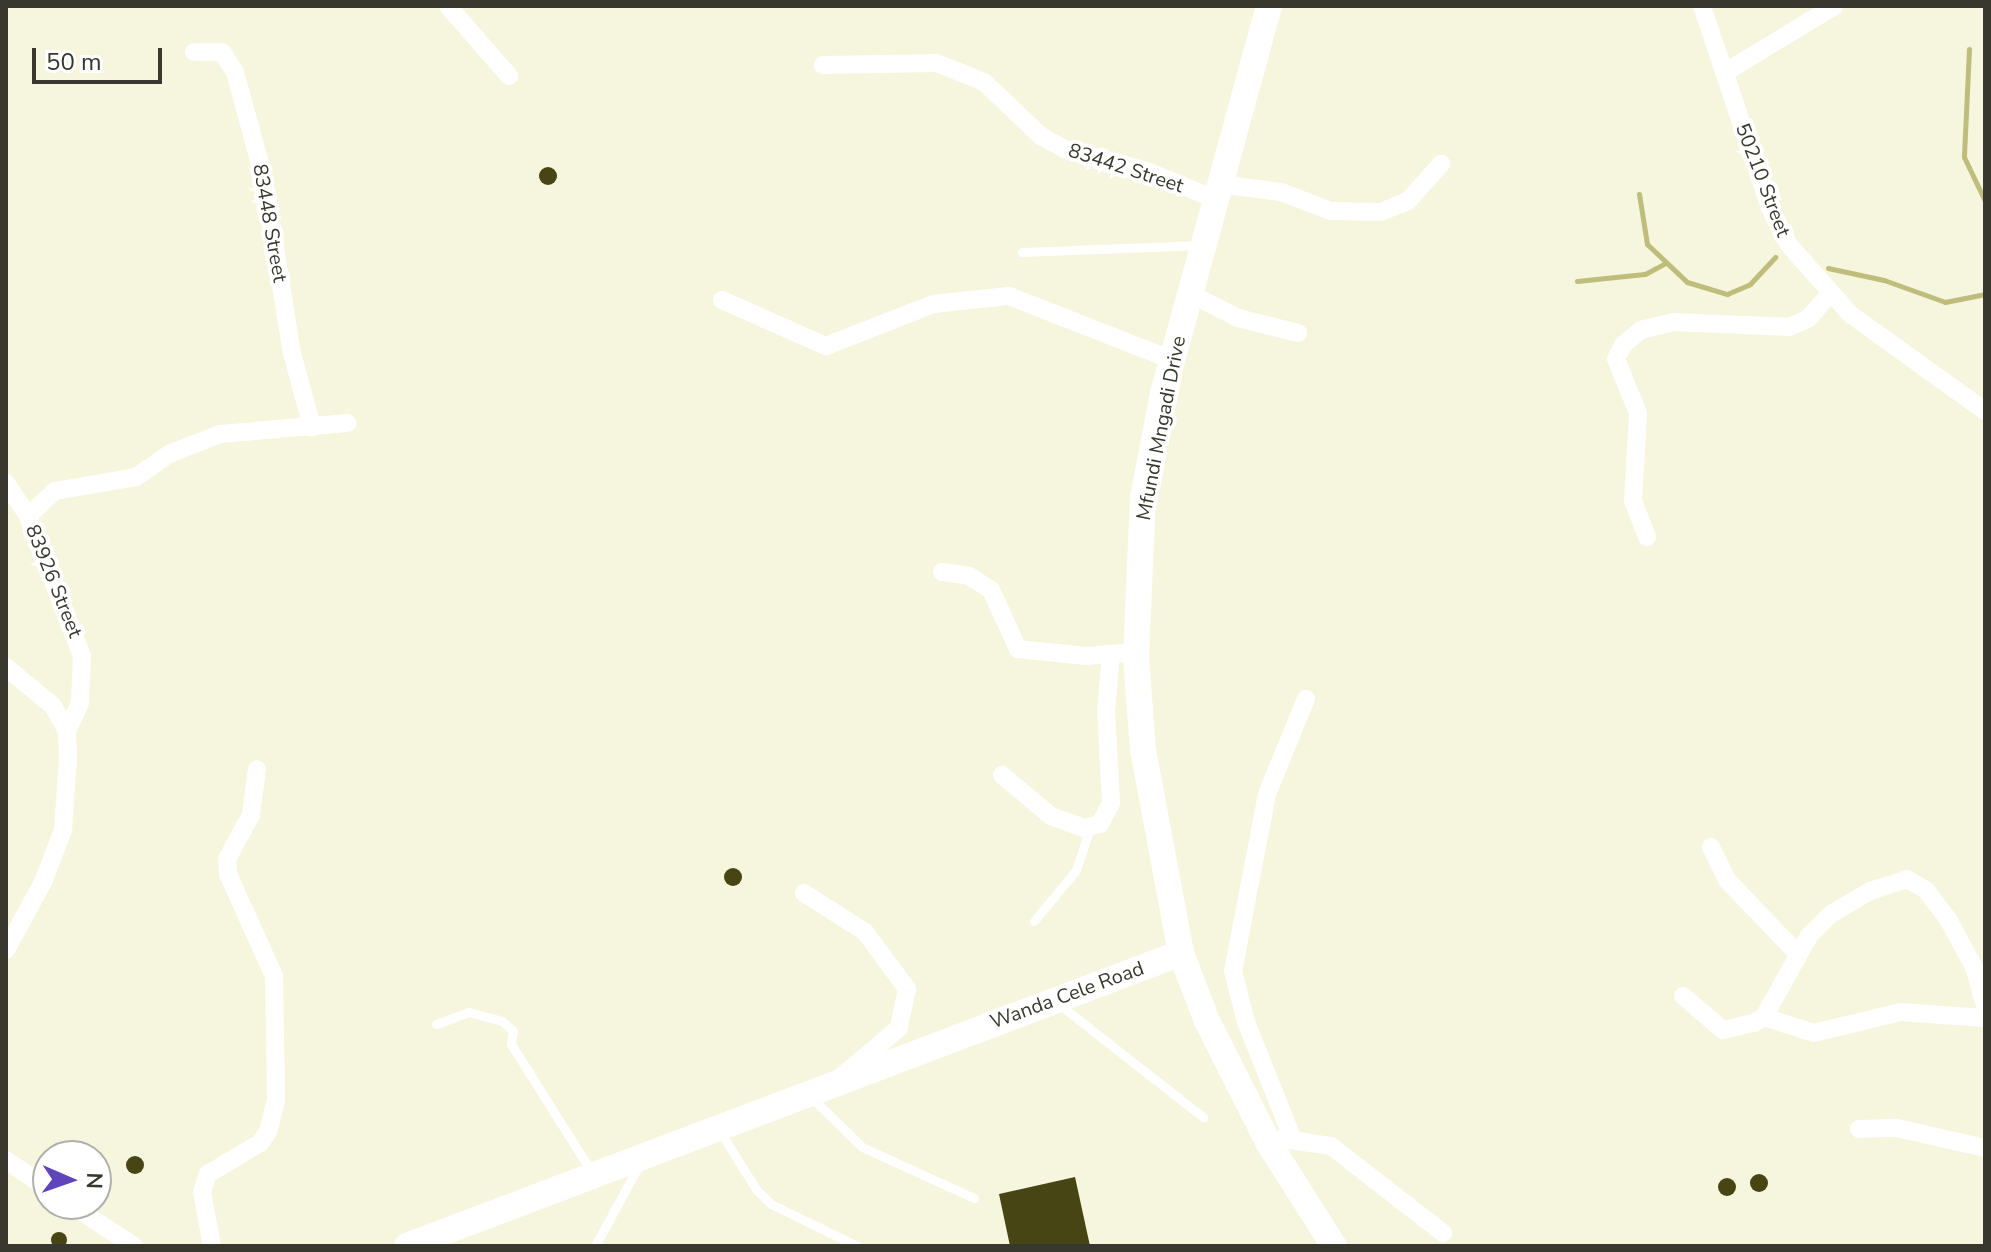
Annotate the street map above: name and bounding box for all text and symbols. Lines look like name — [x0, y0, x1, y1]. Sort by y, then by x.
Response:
scale bar — [36, 32, 166, 82]
text: 50 m — [46, 46, 102, 78]
street label: 50210 Street — [1730, 120, 1796, 240]
street label: 83442 Street — [1065, 138, 1187, 198]
street label: 83448 Street — [248, 162, 292, 284]
street label: Mfundi Mngadi Drive — [1131, 334, 1191, 522]
street label: 83926 Street — [20, 521, 88, 641]
street label: Wanda Cele Road — [987, 956, 1147, 1034]
north arrow — [32, 1140, 112, 1220]
text: N — [79, 1172, 109, 1190]

